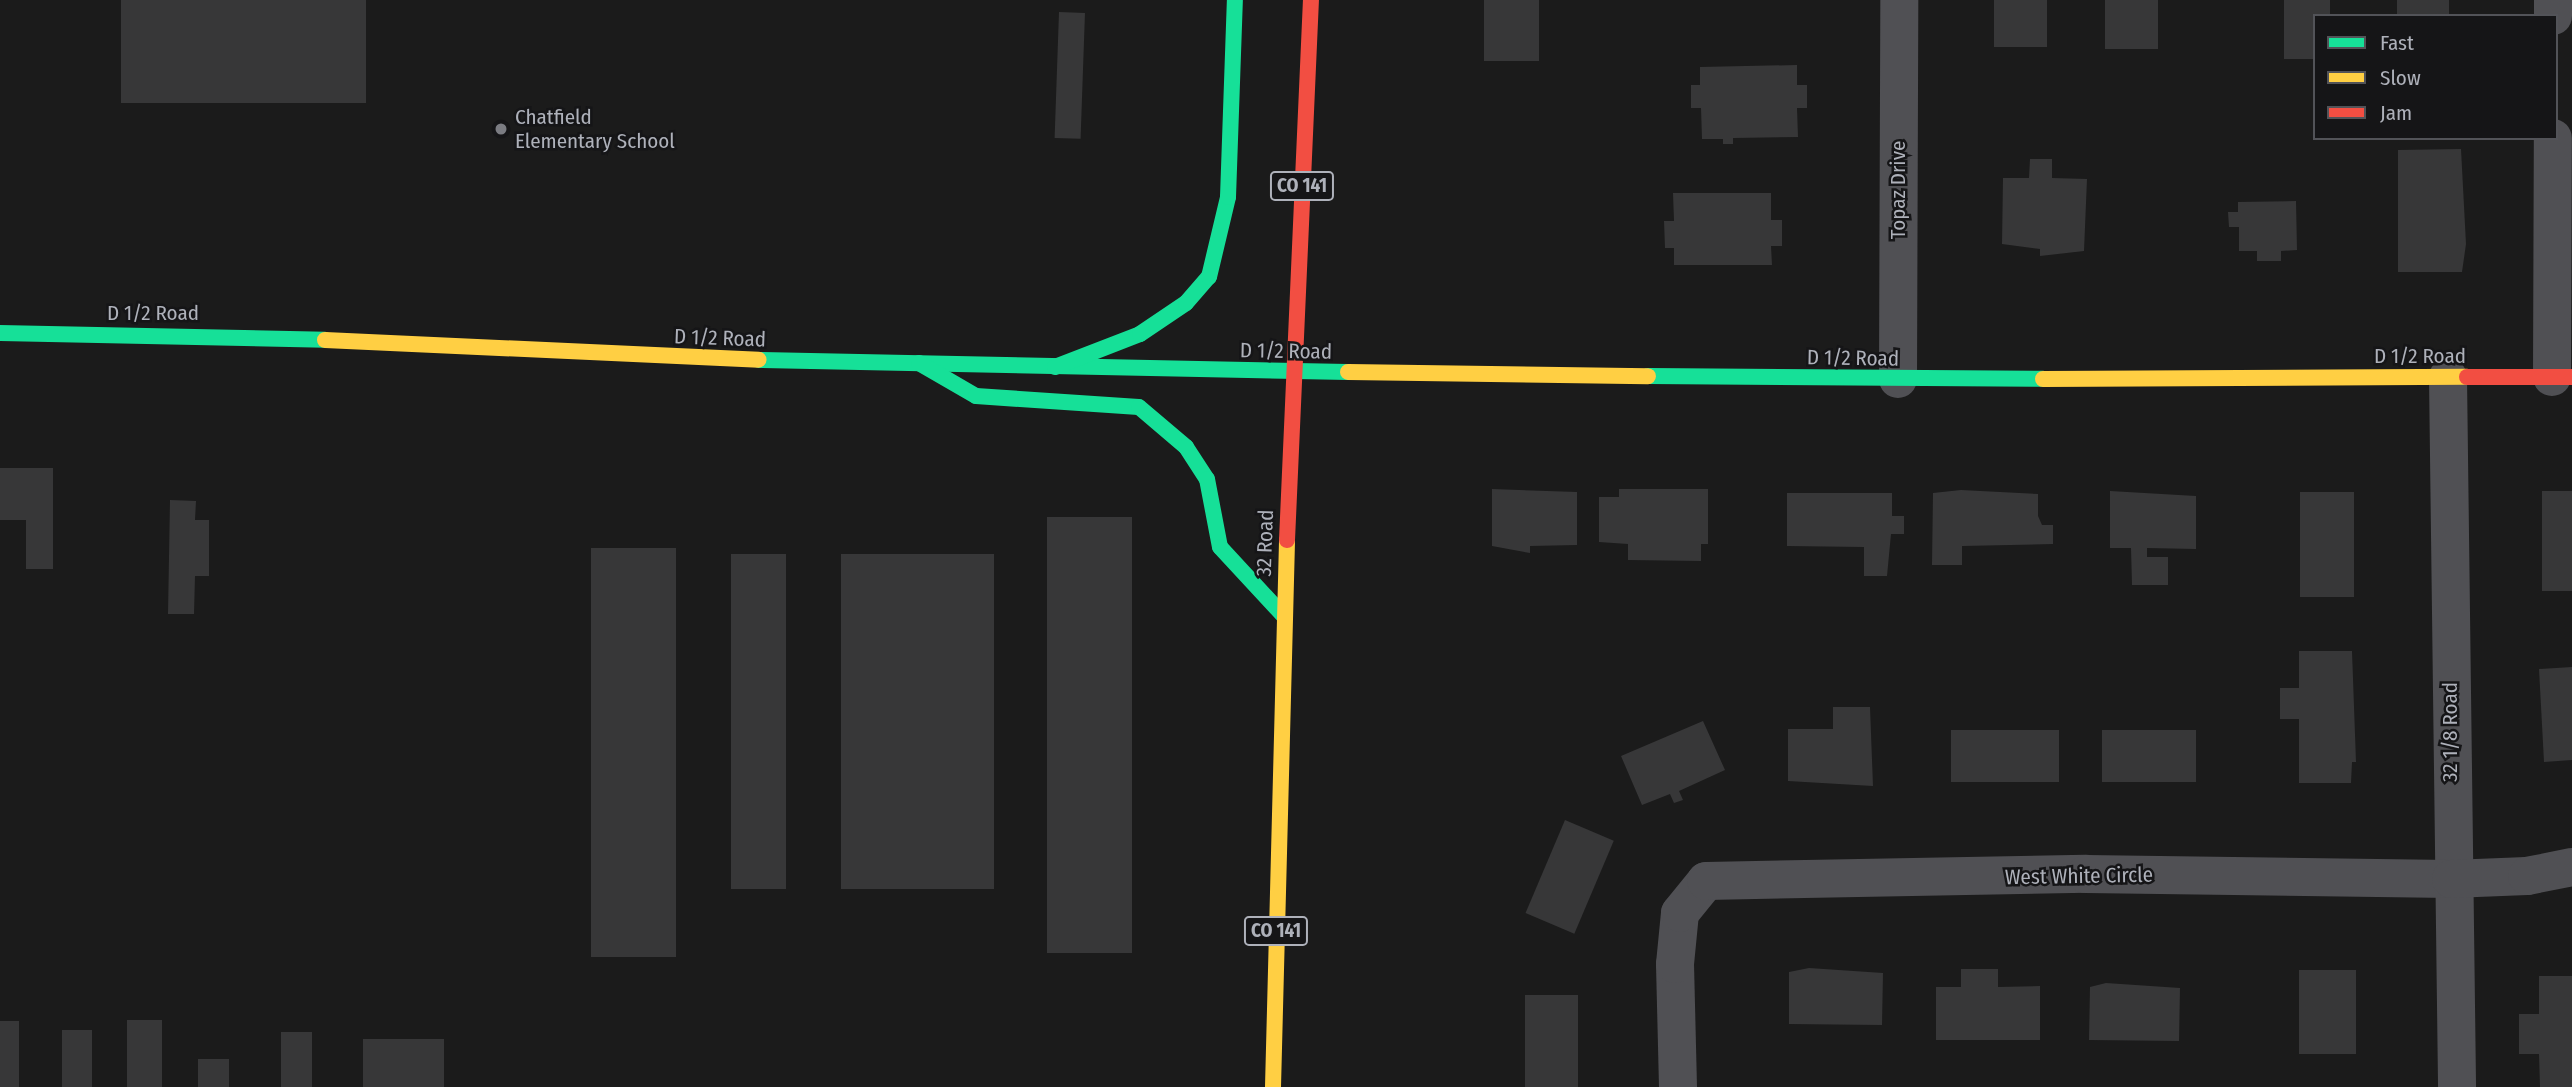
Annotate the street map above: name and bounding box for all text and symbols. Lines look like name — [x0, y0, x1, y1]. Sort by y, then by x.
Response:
legend — [2313, 14, 2558, 140]
text: Fast — [2380, 30, 2414, 56]
text: Slow — [2380, 65, 2421, 91]
text: Jam — [2380, 100, 2412, 126]
place label: Chatfield Elementary School — [515, 104, 675, 154]
marker: Chatfield Elementary School — [493, 121, 509, 137]
street label: Topaz Drive — [1885, 141, 1911, 239]
road number: CO 141 — [1269, 170, 1335, 202]
street label: D 1/2 Road — [107, 300, 199, 326]
street label: D 1/2 Road — [674, 324, 766, 352]
street label: D 1/2 Road — [1240, 338, 1332, 364]
street label: D 1/2 Road — [2374, 343, 2466, 369]
street label: D 1/2 Road — [1807, 345, 1899, 371]
street label: 32 Road — [1251, 509, 1279, 577]
street label: 32 1/8 Road — [2437, 682, 2463, 782]
street label: West White Circle — [2005, 862, 2153, 890]
road number: CO 141 — [1243, 916, 1309, 946]

